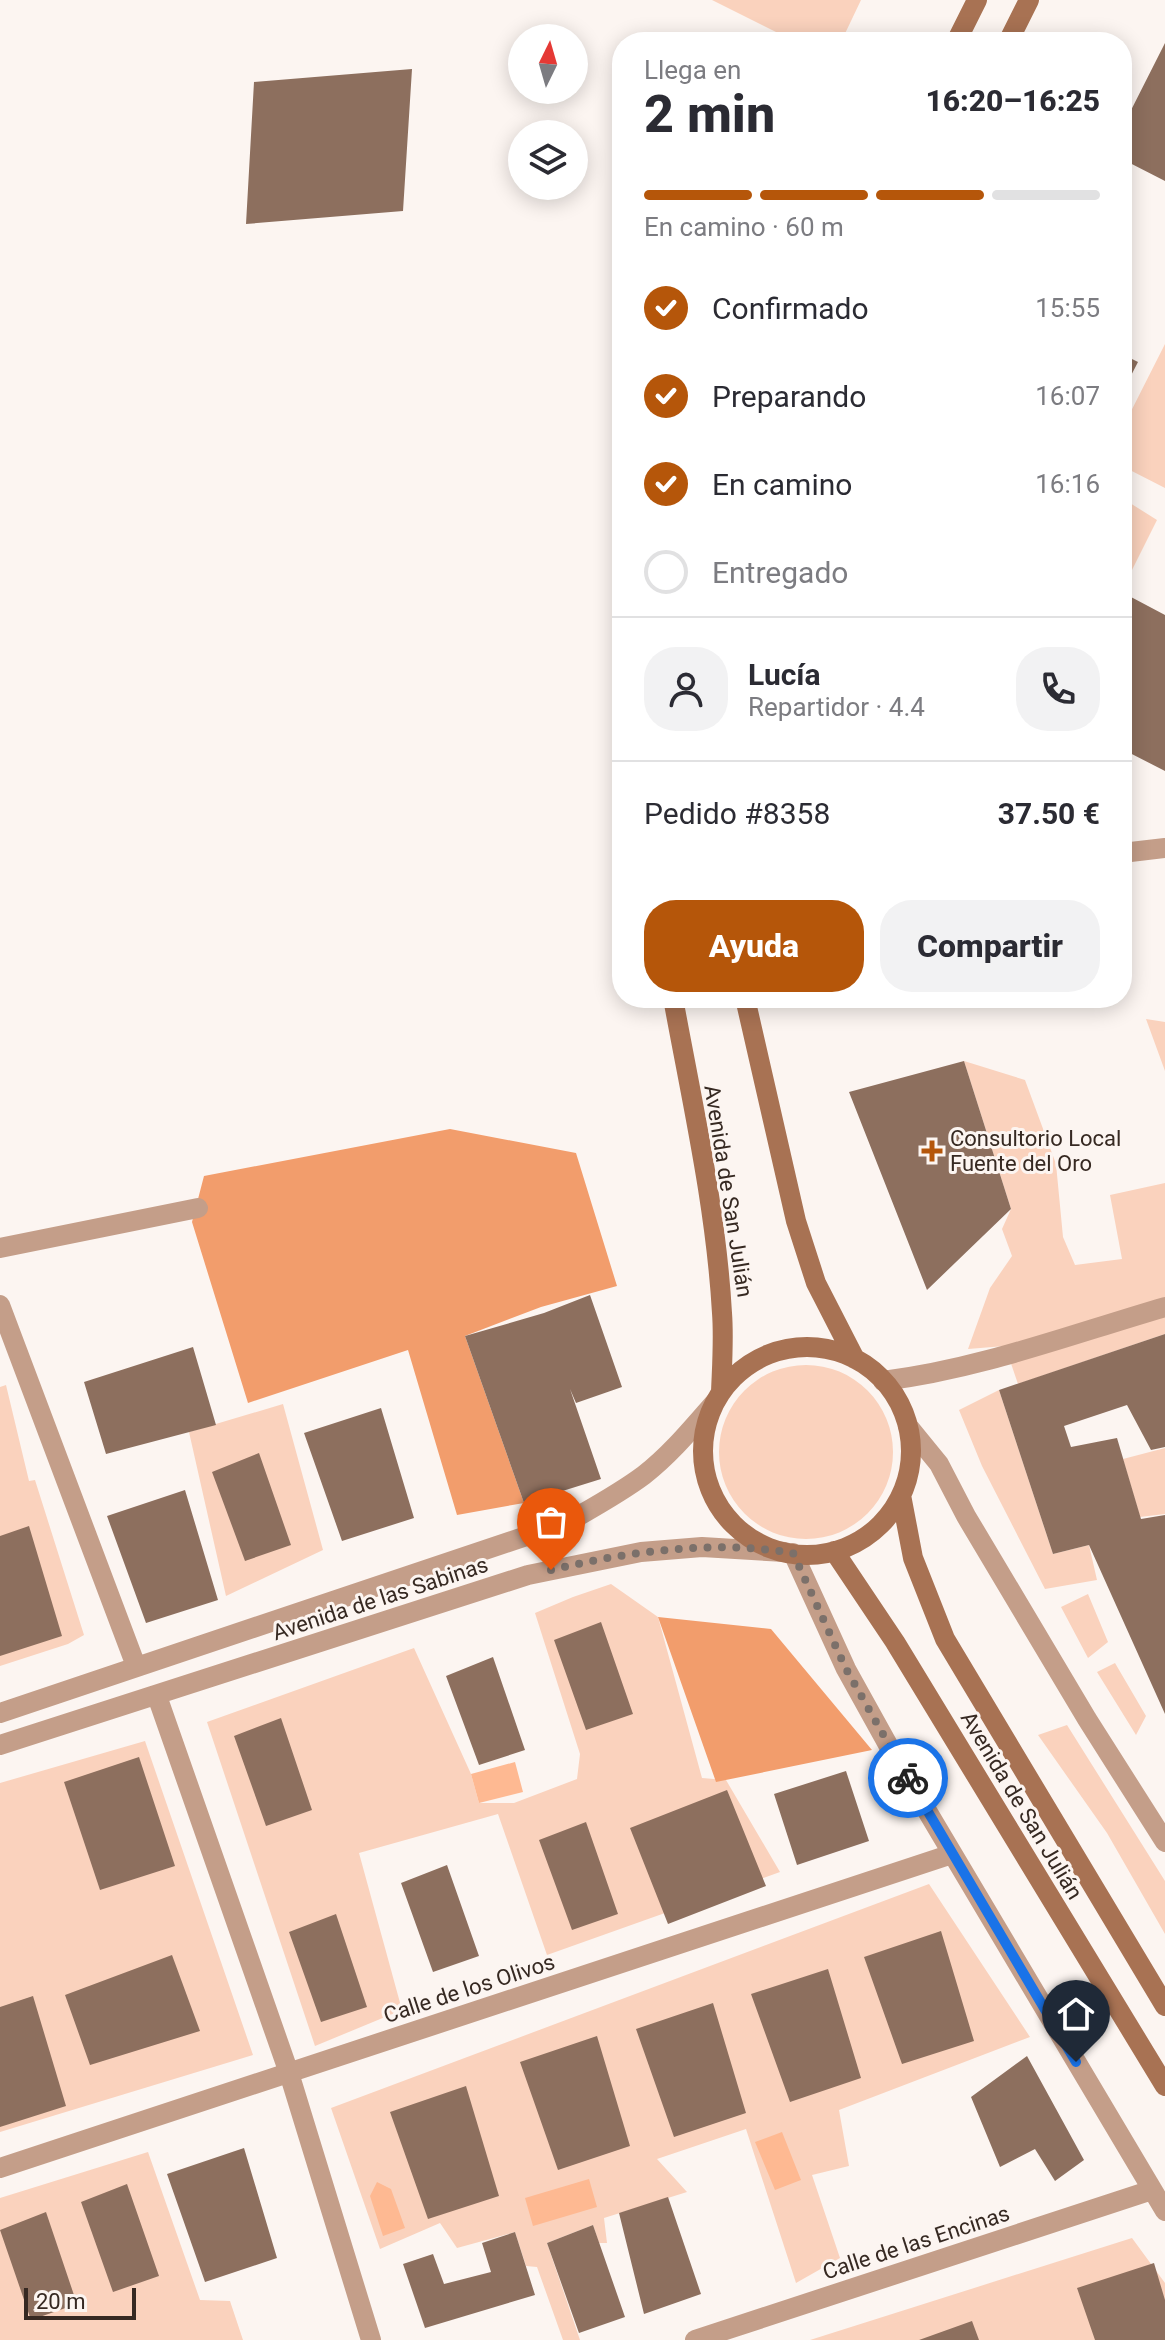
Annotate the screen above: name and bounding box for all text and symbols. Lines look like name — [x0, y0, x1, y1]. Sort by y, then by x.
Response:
north arrow — [508, 24, 588, 104]
map controls — [508, 24, 588, 200]
text: Llega en — [644, 55, 741, 85]
text: 16:20–16:25 — [925, 83, 1100, 118]
text: 2 min — [644, 84, 775, 145]
button: layers — [508, 120, 588, 200]
text: En camino · 60 m — [644, 212, 844, 242]
icon: check — [644, 286, 688, 330]
text: Confirmado — [712, 291, 869, 326]
text: 15:55 — [1035, 293, 1100, 323]
icon: check — [644, 374, 688, 418]
text: Preparando — [712, 379, 866, 414]
text: 16:07 — [1035, 381, 1100, 411]
icon: check — [644, 462, 688, 506]
text: En camino — [712, 467, 852, 502]
text: 16:16 — [1035, 469, 1100, 499]
text: Entregado — [712, 555, 848, 590]
button: person — [644, 647, 728, 731]
button: phone — [1016, 647, 1100, 731]
text: Lucía — [748, 657, 821, 692]
text: Repartidor · 4.4 — [748, 692, 925, 722]
text: Pedido #8358 — [644, 796, 830, 831]
text: 37.50 € — [998, 796, 1100, 831]
button: Ayuda — [644, 900, 864, 992]
button: Compartir — [880, 900, 1100, 992]
street label: Avenida de San Julián — [699, 1083, 758, 1299]
place label: Consultorio Local Fuente del Oro — [950, 1126, 1121, 1176]
marker: Consultorio Local Fuente del Oro — [921, 1140, 943, 1162]
pin — [517, 1488, 585, 1570]
icon: bag — [529, 1500, 573, 1544]
street label: Avenida de las Sabinas — [269, 1552, 491, 1645]
street label: Avenida de San Julián — [956, 1707, 1088, 1904]
courier — [868, 1738, 948, 1818]
icon: bike — [886, 1756, 930, 1800]
street label: Calle de los Olivos — [380, 1949, 558, 2028]
pin — [1042, 1980, 1110, 2062]
icon: home — [1054, 1992, 1098, 2036]
street label: Calle de las Encinas — [820, 2200, 1013, 2284]
scale bar — [24, 2284, 136, 2320]
text: 20 m — [36, 2289, 85, 2314]

